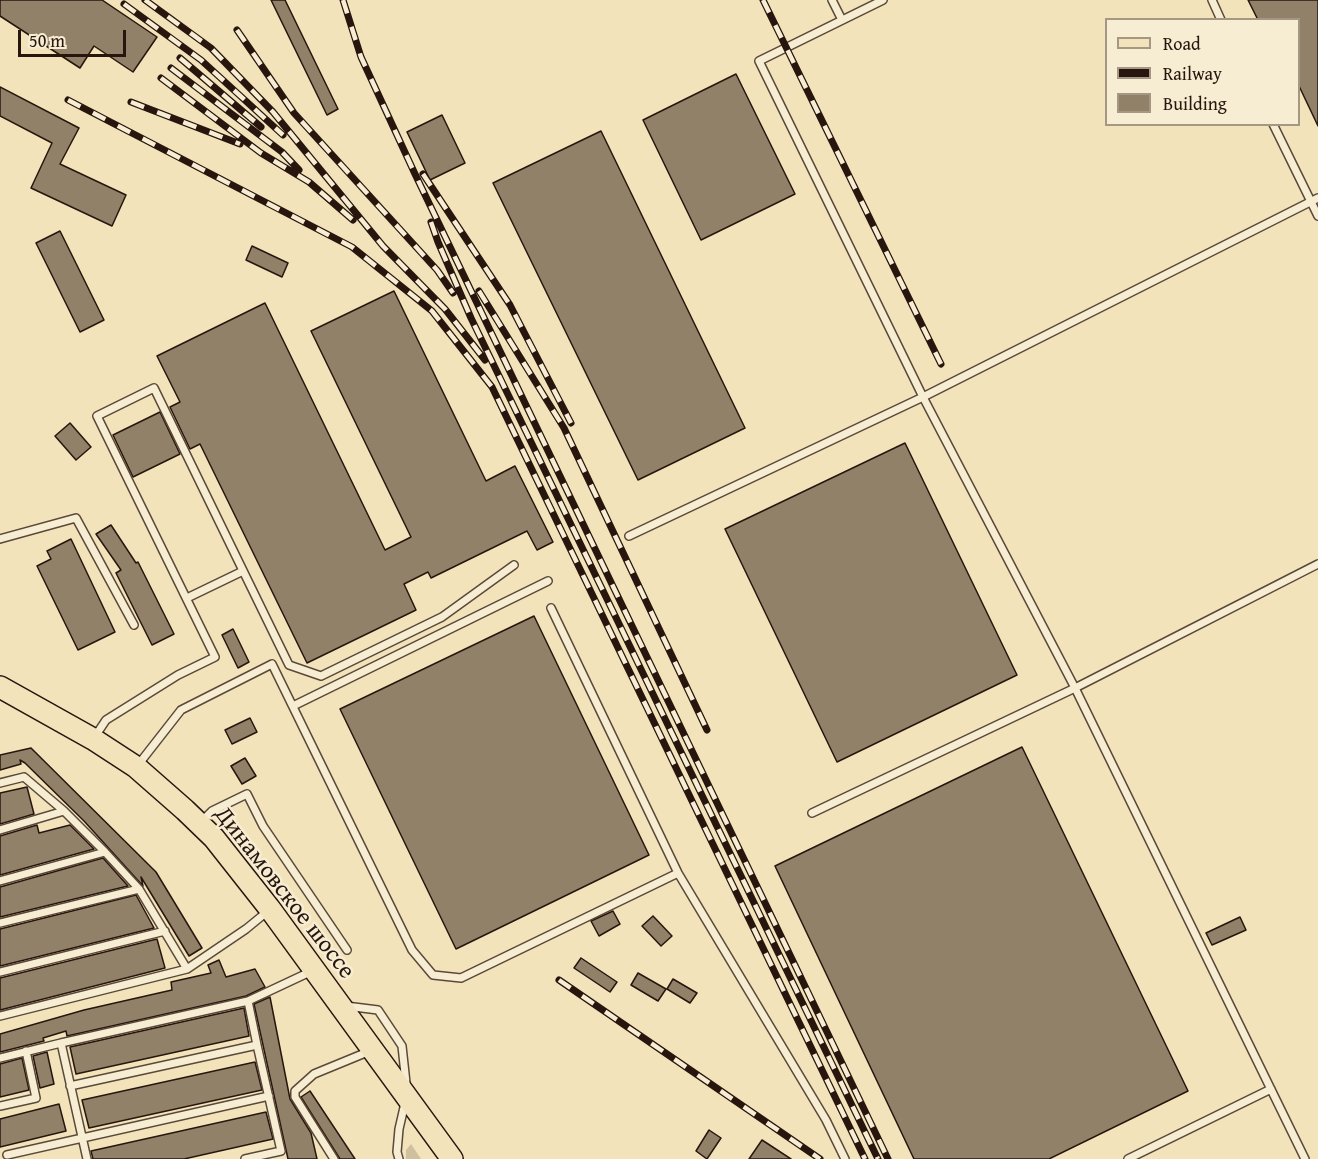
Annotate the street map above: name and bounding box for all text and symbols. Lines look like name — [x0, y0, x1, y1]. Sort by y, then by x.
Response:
scale bar — [21, 18, 129, 56]
legend — [1105, 18, 1300, 126]
text: 50 m — [29, 27, 65, 54]
text: Road — [1163, 30, 1201, 57]
text: Railway — [1163, 60, 1222, 87]
text: Building — [1163, 90, 1227, 117]
street label: Динамовское шоссе — [208, 801, 360, 985]

